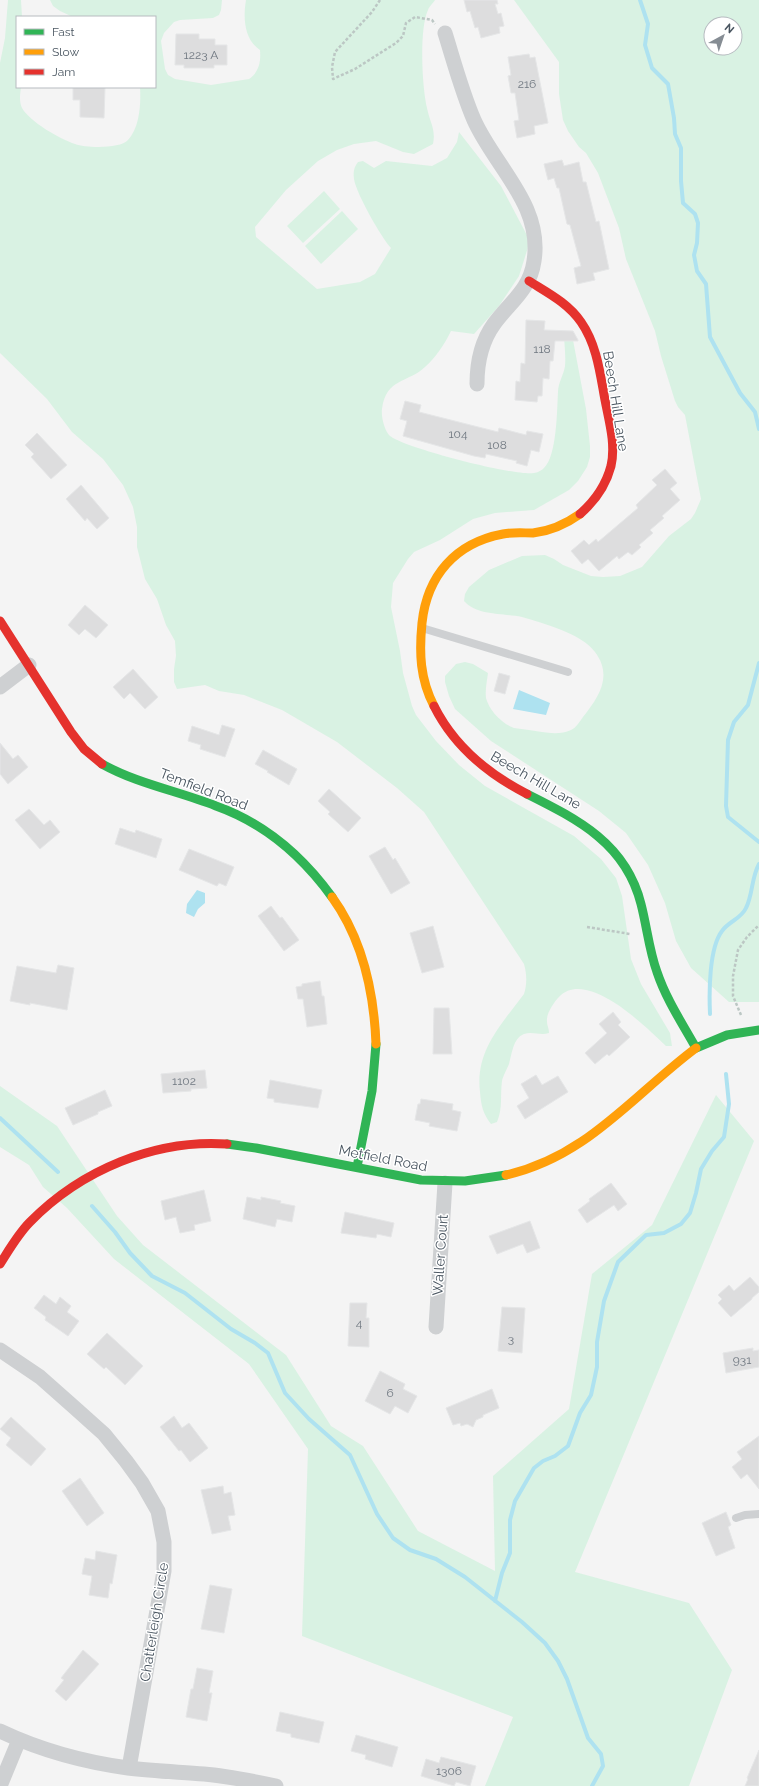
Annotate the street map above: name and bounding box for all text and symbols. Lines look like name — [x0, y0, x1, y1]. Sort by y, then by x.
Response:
legend — [16, 16, 156, 88]
north arrow — [703, 16, 743, 56]
text: N — [722, 21, 737, 36]
text: Fast — [52, 25, 75, 39]
text: Slow — [52, 45, 79, 59]
house number: 1223 A — [184, 48, 218, 62]
text: Jam — [52, 65, 75, 79]
house number: 216 — [518, 77, 536, 91]
house number: 118 — [533, 342, 551, 356]
street label: Beech Hill Lane — [600, 350, 632, 452]
house number: 104 — [448, 427, 468, 441]
house number: 108 — [487, 438, 507, 452]
street label: Beech Hill Lane — [488, 748, 584, 812]
street label: Temfield Road — [158, 765, 250, 813]
house number: 1102 — [172, 1074, 196, 1088]
street label: Metfield Road — [337, 1142, 429, 1174]
street label: Waller Court — [429, 1214, 451, 1296]
house number: 4 — [356, 1316, 363, 1330]
house number: 3 — [508, 1332, 514, 1346]
house number: 931 — [733, 1353, 751, 1367]
house number: 6 — [386, 1386, 394, 1400]
street label: Chatterleigh Circle — [137, 1561, 171, 1683]
house number: 1306 — [436, 1764, 462, 1778]

